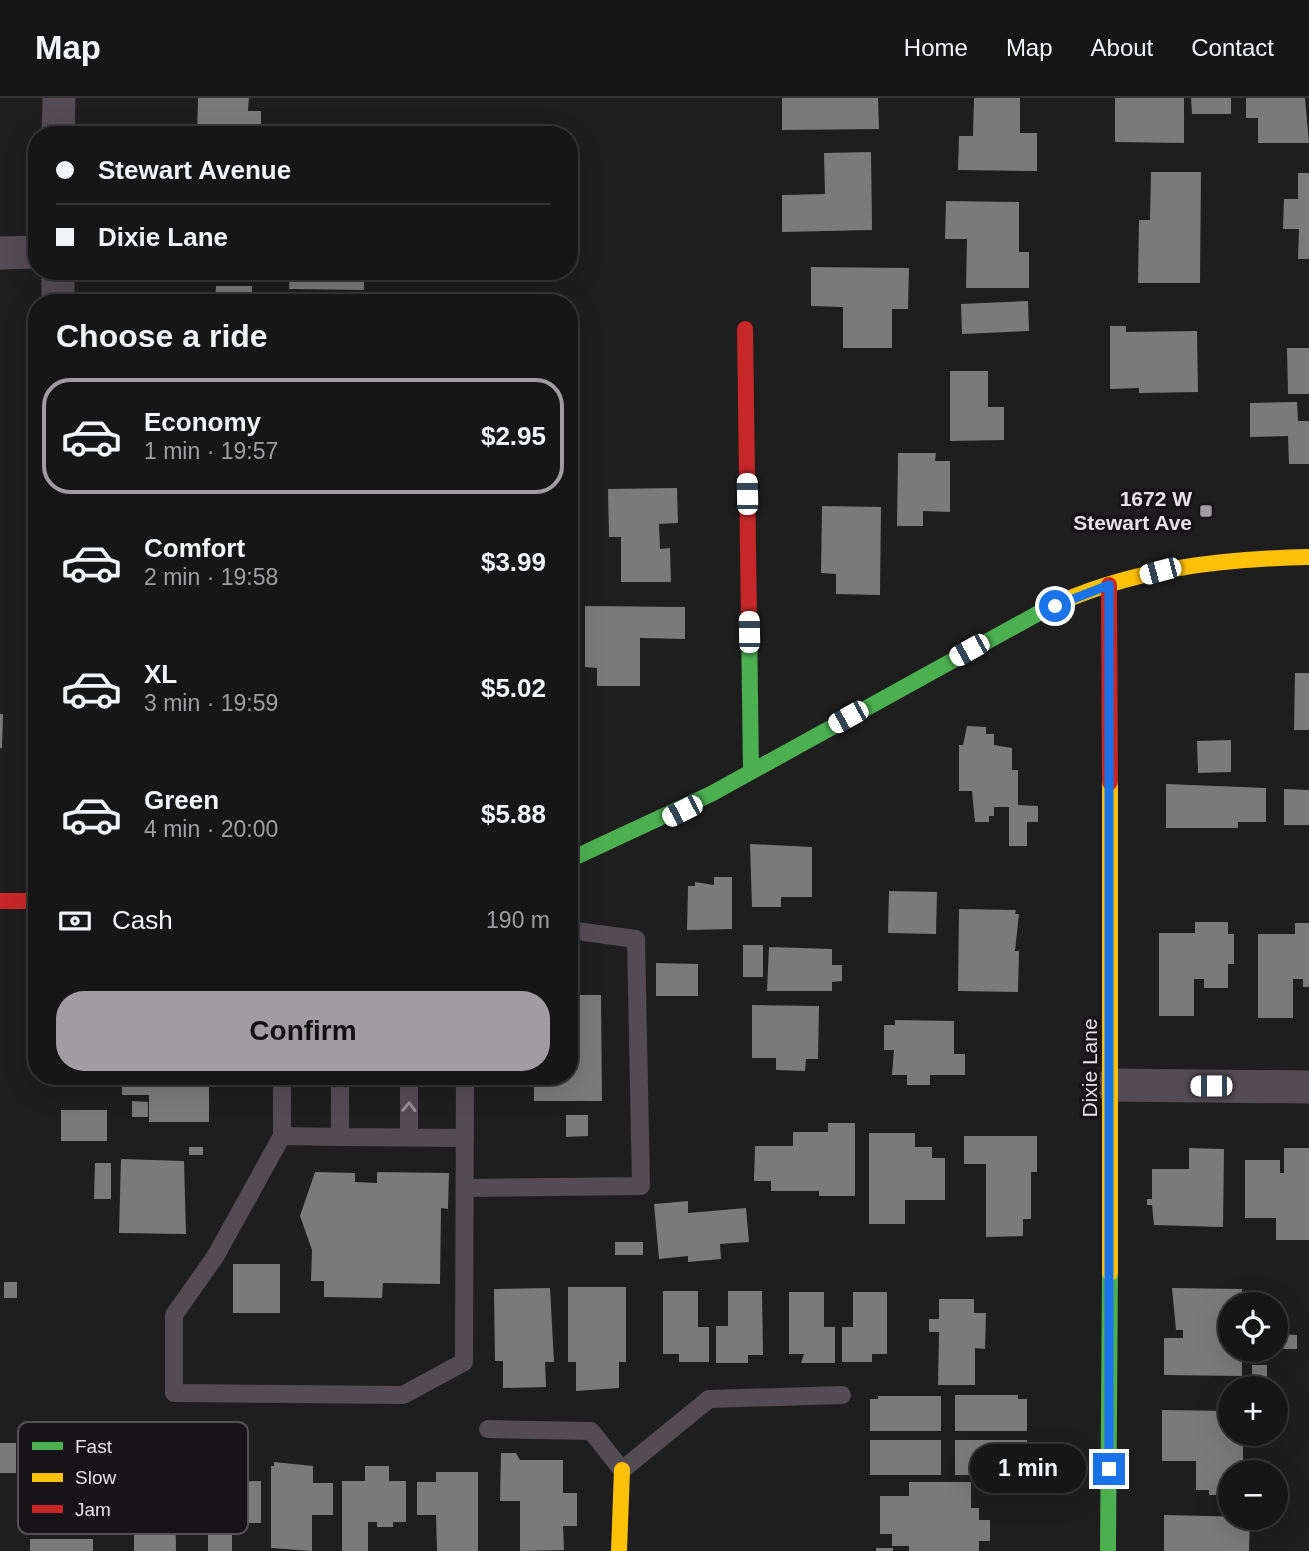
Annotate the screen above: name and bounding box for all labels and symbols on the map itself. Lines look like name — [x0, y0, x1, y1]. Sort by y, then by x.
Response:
car — [737, 473, 758, 515]
place label: 1672 W Stewart Ave — [1073, 487, 1192, 534]
marker: 1672 W Stewart Ave — [1198, 503, 1214, 519]
car — [1137, 555, 1184, 587]
route start — [1039, 590, 1071, 622]
car — [739, 611, 760, 653]
car — [946, 631, 993, 669]
car — [825, 698, 872, 736]
car — [659, 792, 706, 830]
street label: Dixie Lane — [1078, 1018, 1101, 1118]
car — [1191, 1076, 1233, 1097]
one-way arrow — [401, 1101, 417, 1112]
legend — [18, 1422, 248, 1534]
text: Fast — [75, 1436, 113, 1457]
callout: 1 min — [969, 1444, 1084, 1494]
route end — [1093, 1453, 1125, 1485]
text: Slow — [75, 1467, 116, 1488]
text: Jam — [75, 1499, 111, 1520]

